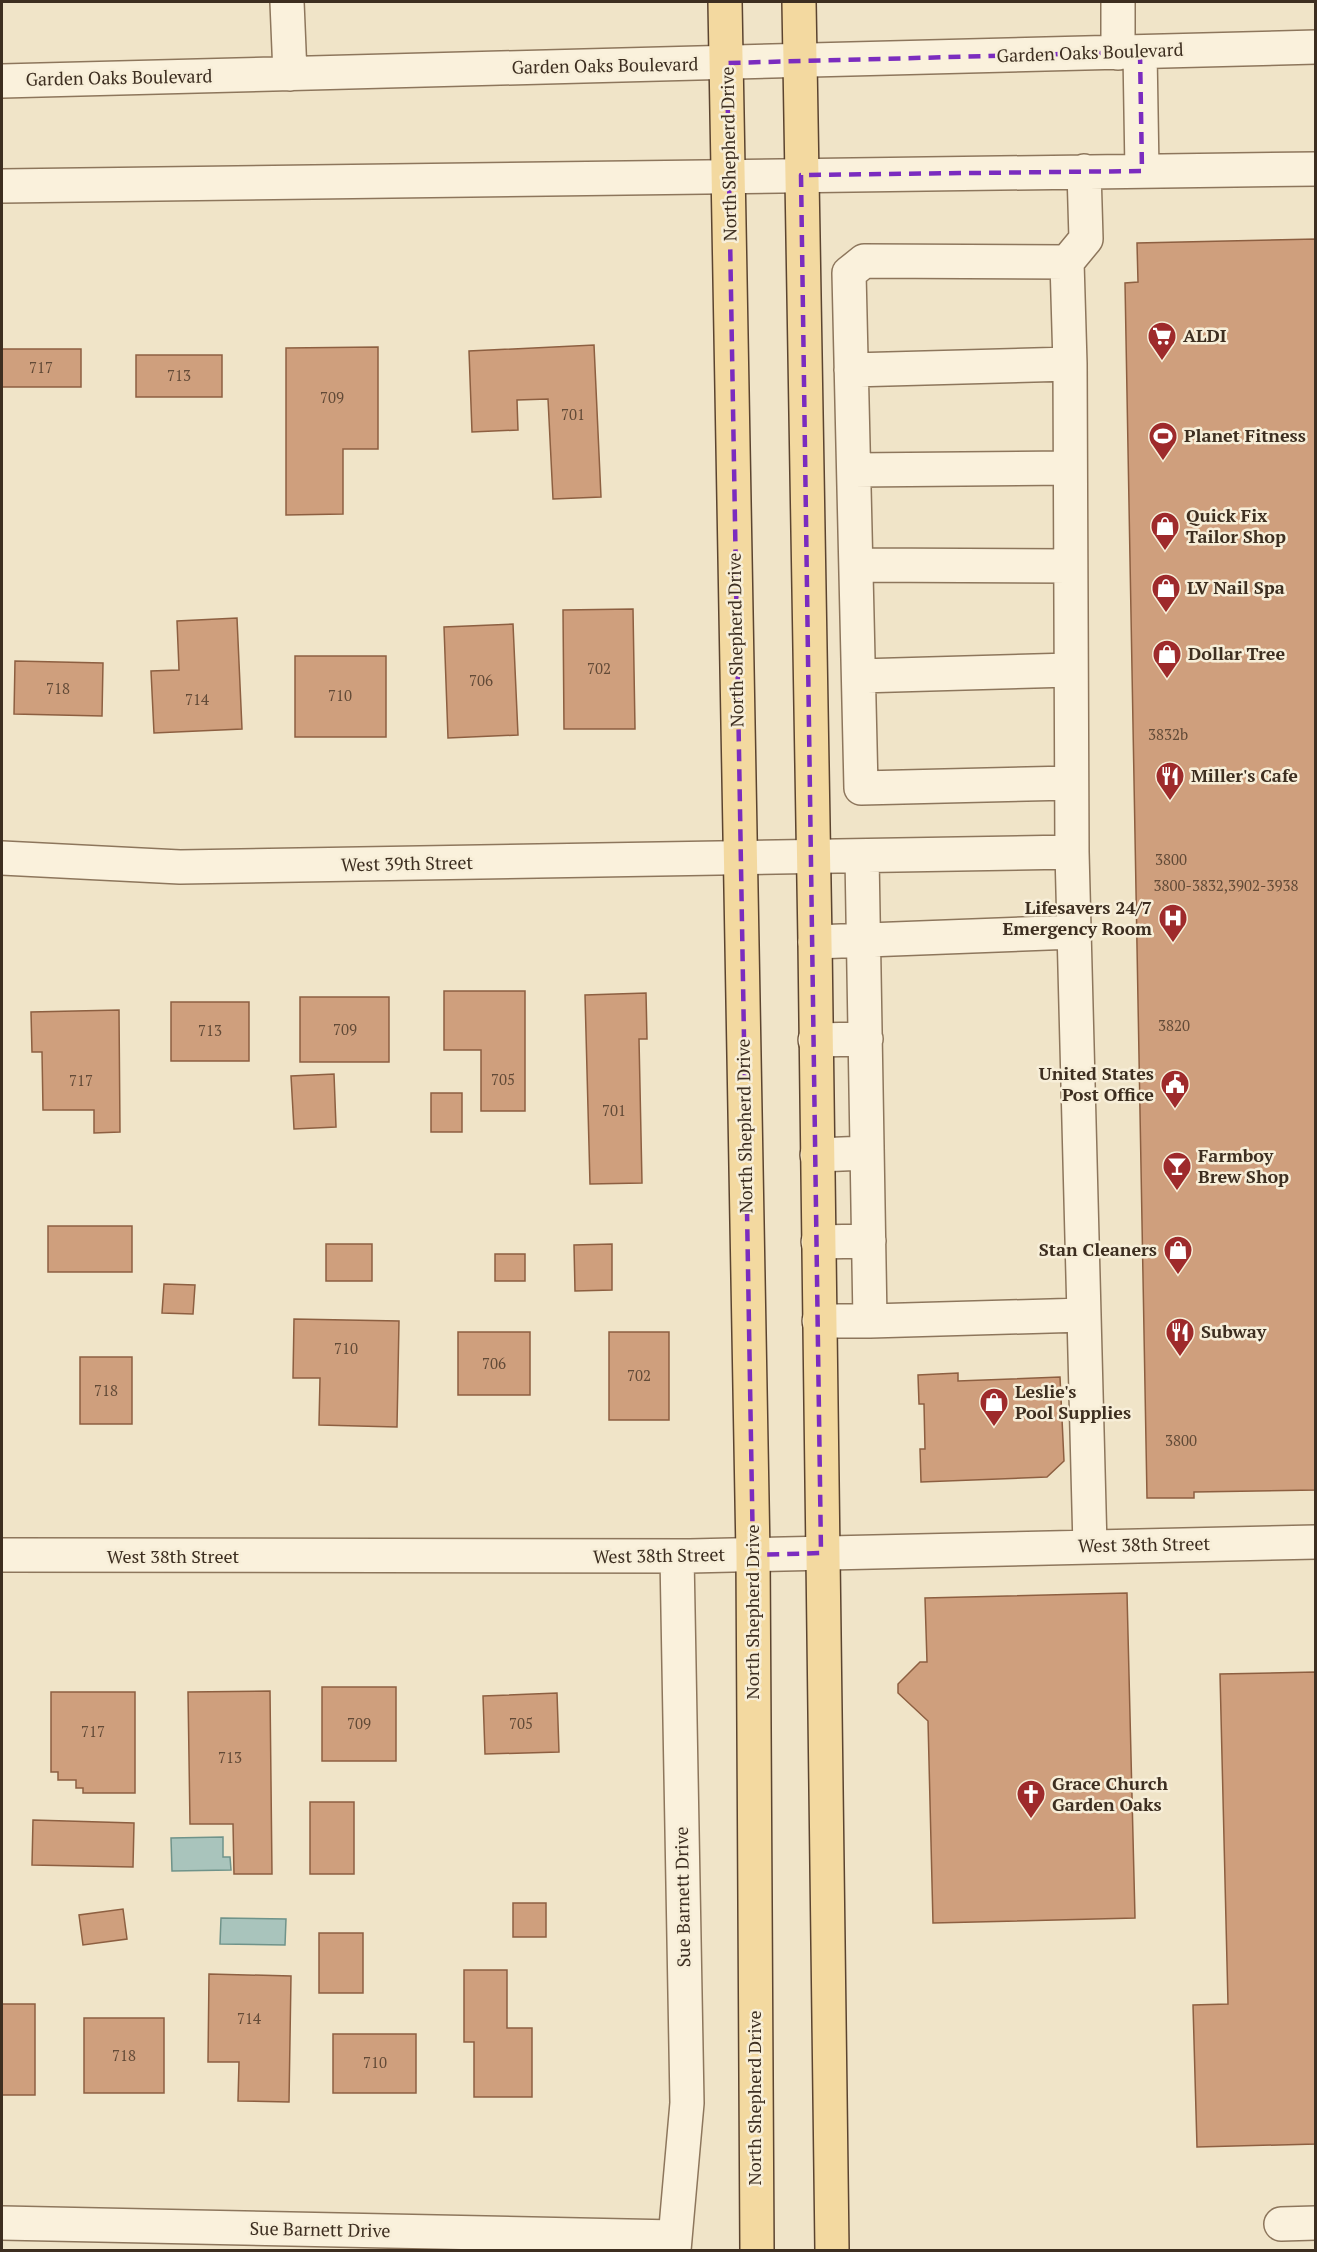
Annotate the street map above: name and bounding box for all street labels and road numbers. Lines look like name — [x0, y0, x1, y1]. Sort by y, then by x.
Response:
street label: Garden Oaks Boulevard — [996, 37, 1184, 67]
street label: Garden Oaks Boulevard — [511, 51, 699, 79]
street label: Garden Oaks Boulevard — [25, 63, 213, 91]
street label: North Shepherd Drive — [714, 66, 742, 242]
street label: North Shepherd Drive — [721, 552, 749, 728]
street label: West 39th Street — [341, 850, 474, 876]
street label: North Shepherd Drive — [730, 1038, 758, 1214]
street label: North Shepherd Drive — [740, 1525, 764, 1699]
street label: West 38th Street — [1078, 1531, 1211, 1557]
street label: West 38th Street — [593, 1542, 726, 1568]
street label: West 38th Street — [107, 1544, 240, 1568]
street label: Sue Barnett Drive — [669, 1826, 695, 1968]
street label: North Shepherd Drive — [742, 2011, 766, 2185]
street label: Sue Barnett Drive — [249, 2216, 391, 2242]

